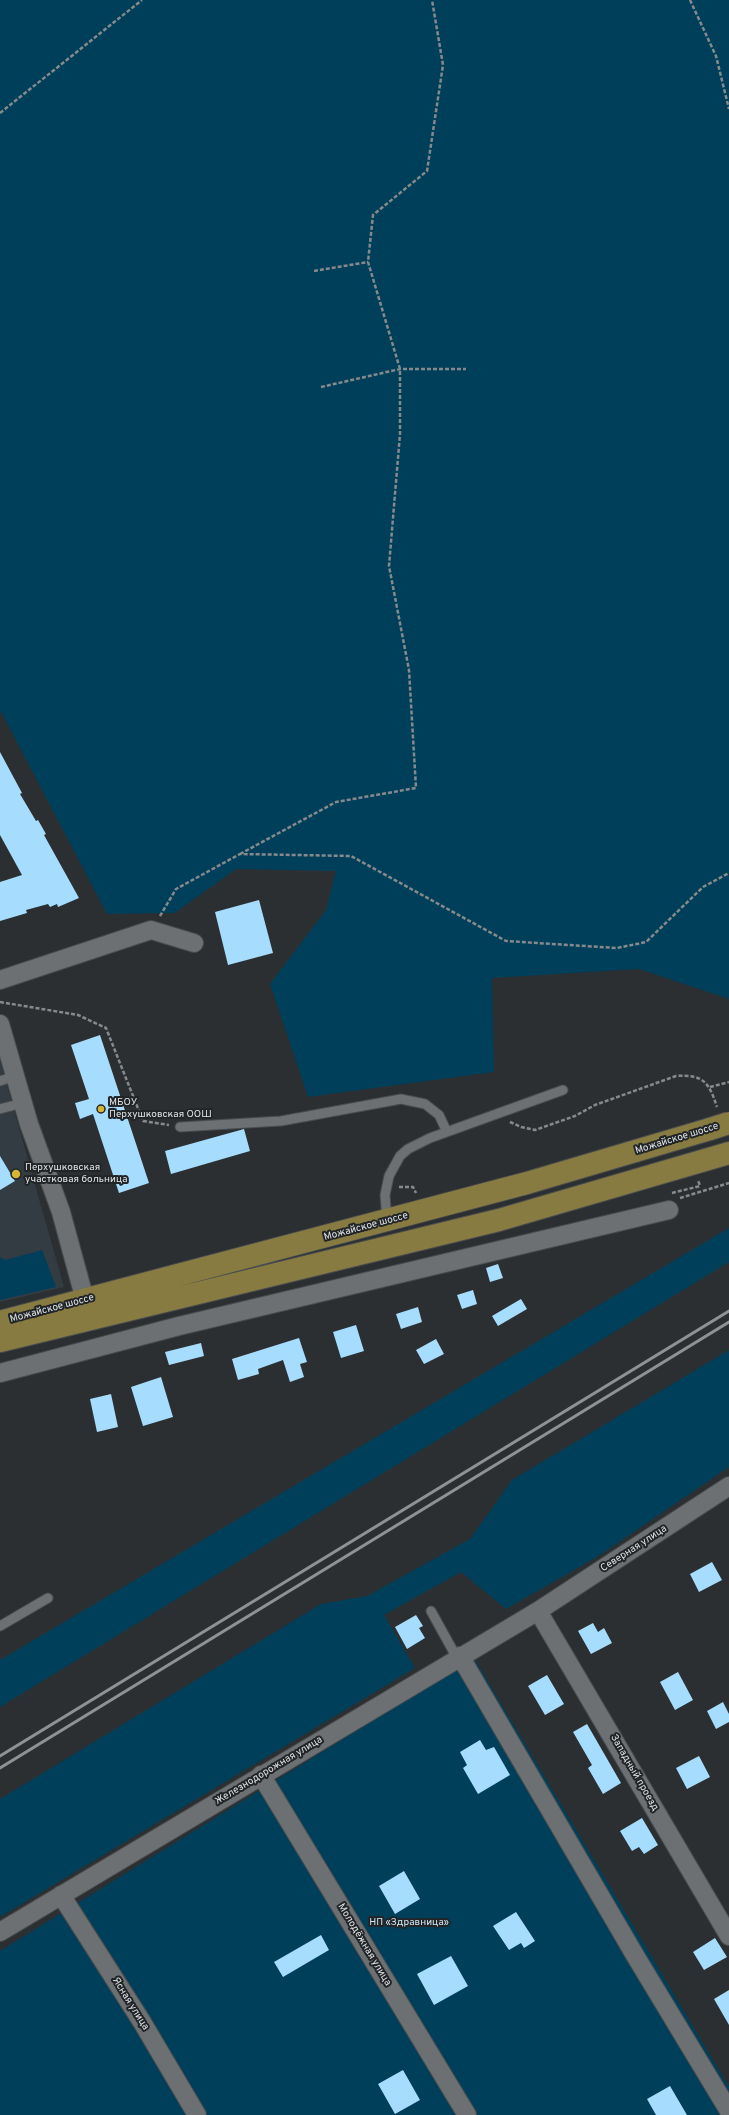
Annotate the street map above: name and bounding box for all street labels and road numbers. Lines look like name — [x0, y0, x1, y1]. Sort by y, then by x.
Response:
street label: Можайское шоссе — [634, 1121, 720, 1157]
street label: Можайское шоссе — [323, 1210, 409, 1244]
street label: Можайское шоссе — [9, 1292, 95, 1326]
street label: Северная улица — [599, 1523, 669, 1575]
street label: Западный проезд — [607, 1733, 661, 1813]
street label: Железнодорожная улица — [213, 1734, 325, 1808]
street label: Молодёжная улица — [335, 1902, 393, 1988]
street label: Ясная улица — [109, 1975, 151, 2033]

